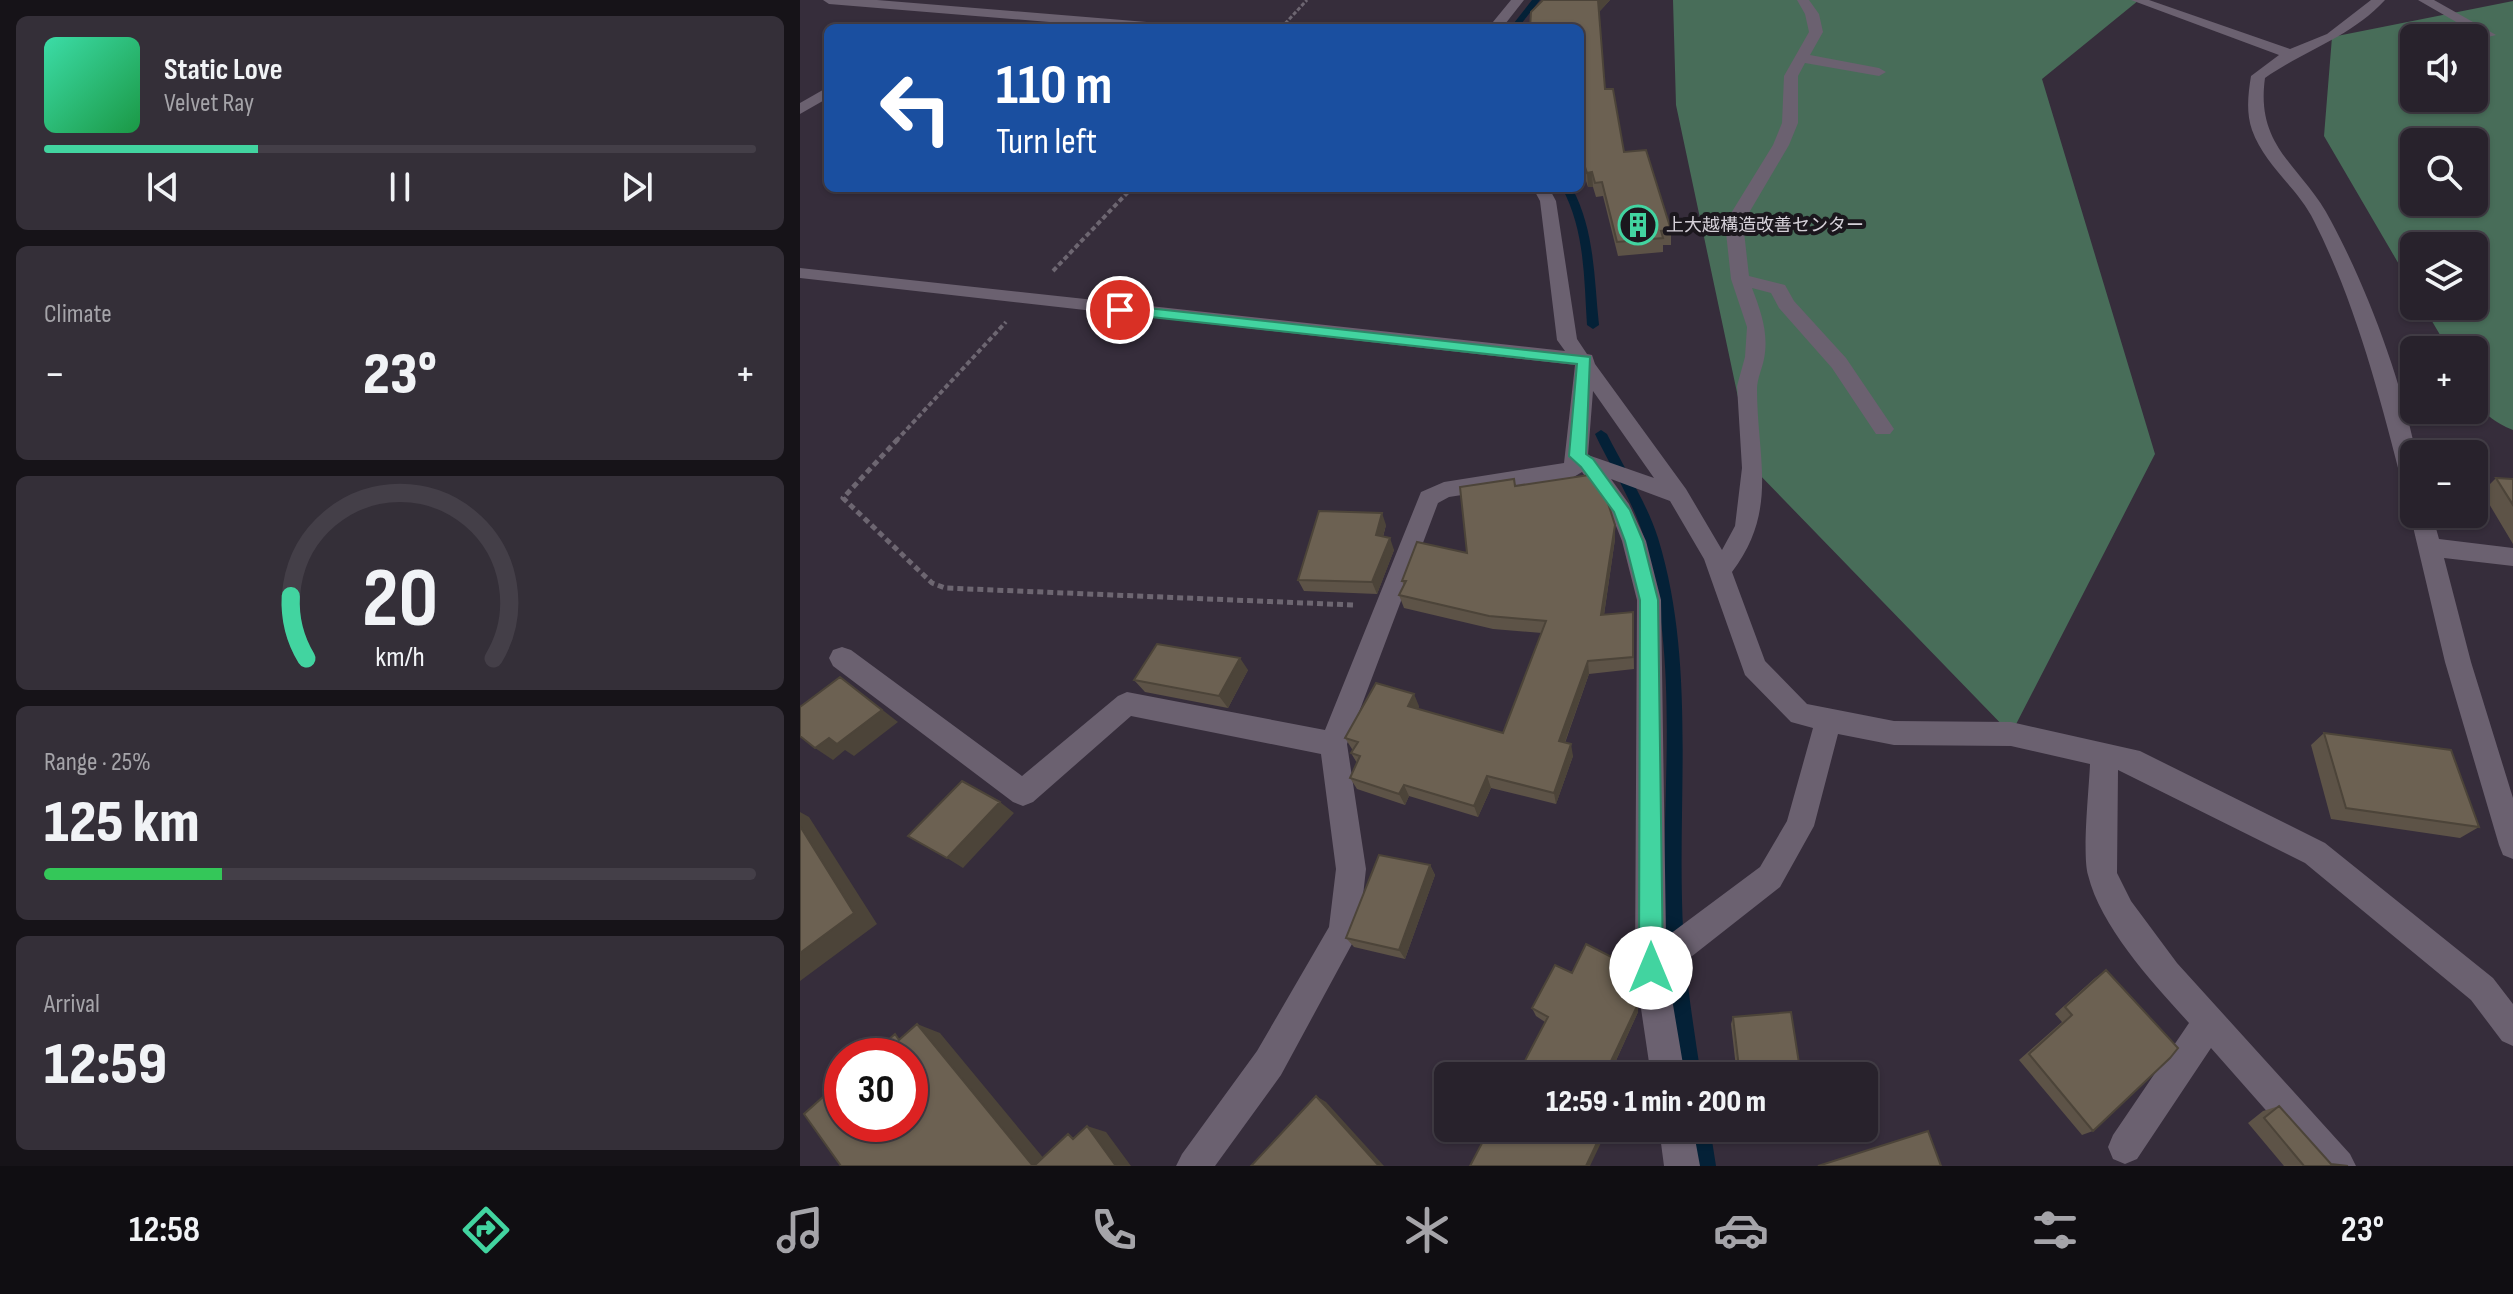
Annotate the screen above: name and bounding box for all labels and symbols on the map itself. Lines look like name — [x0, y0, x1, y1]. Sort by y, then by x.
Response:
building icon: 上大越構造改善センター — [1617, 204, 1659, 246]
place label: 上大越構造改善センター — [1666, 215, 1864, 236]
pin — [1086, 276, 1154, 344]
position arrow — [1609, 926, 1693, 1010]
speed limit sign: 30 — [824, 1038, 928, 1142]

